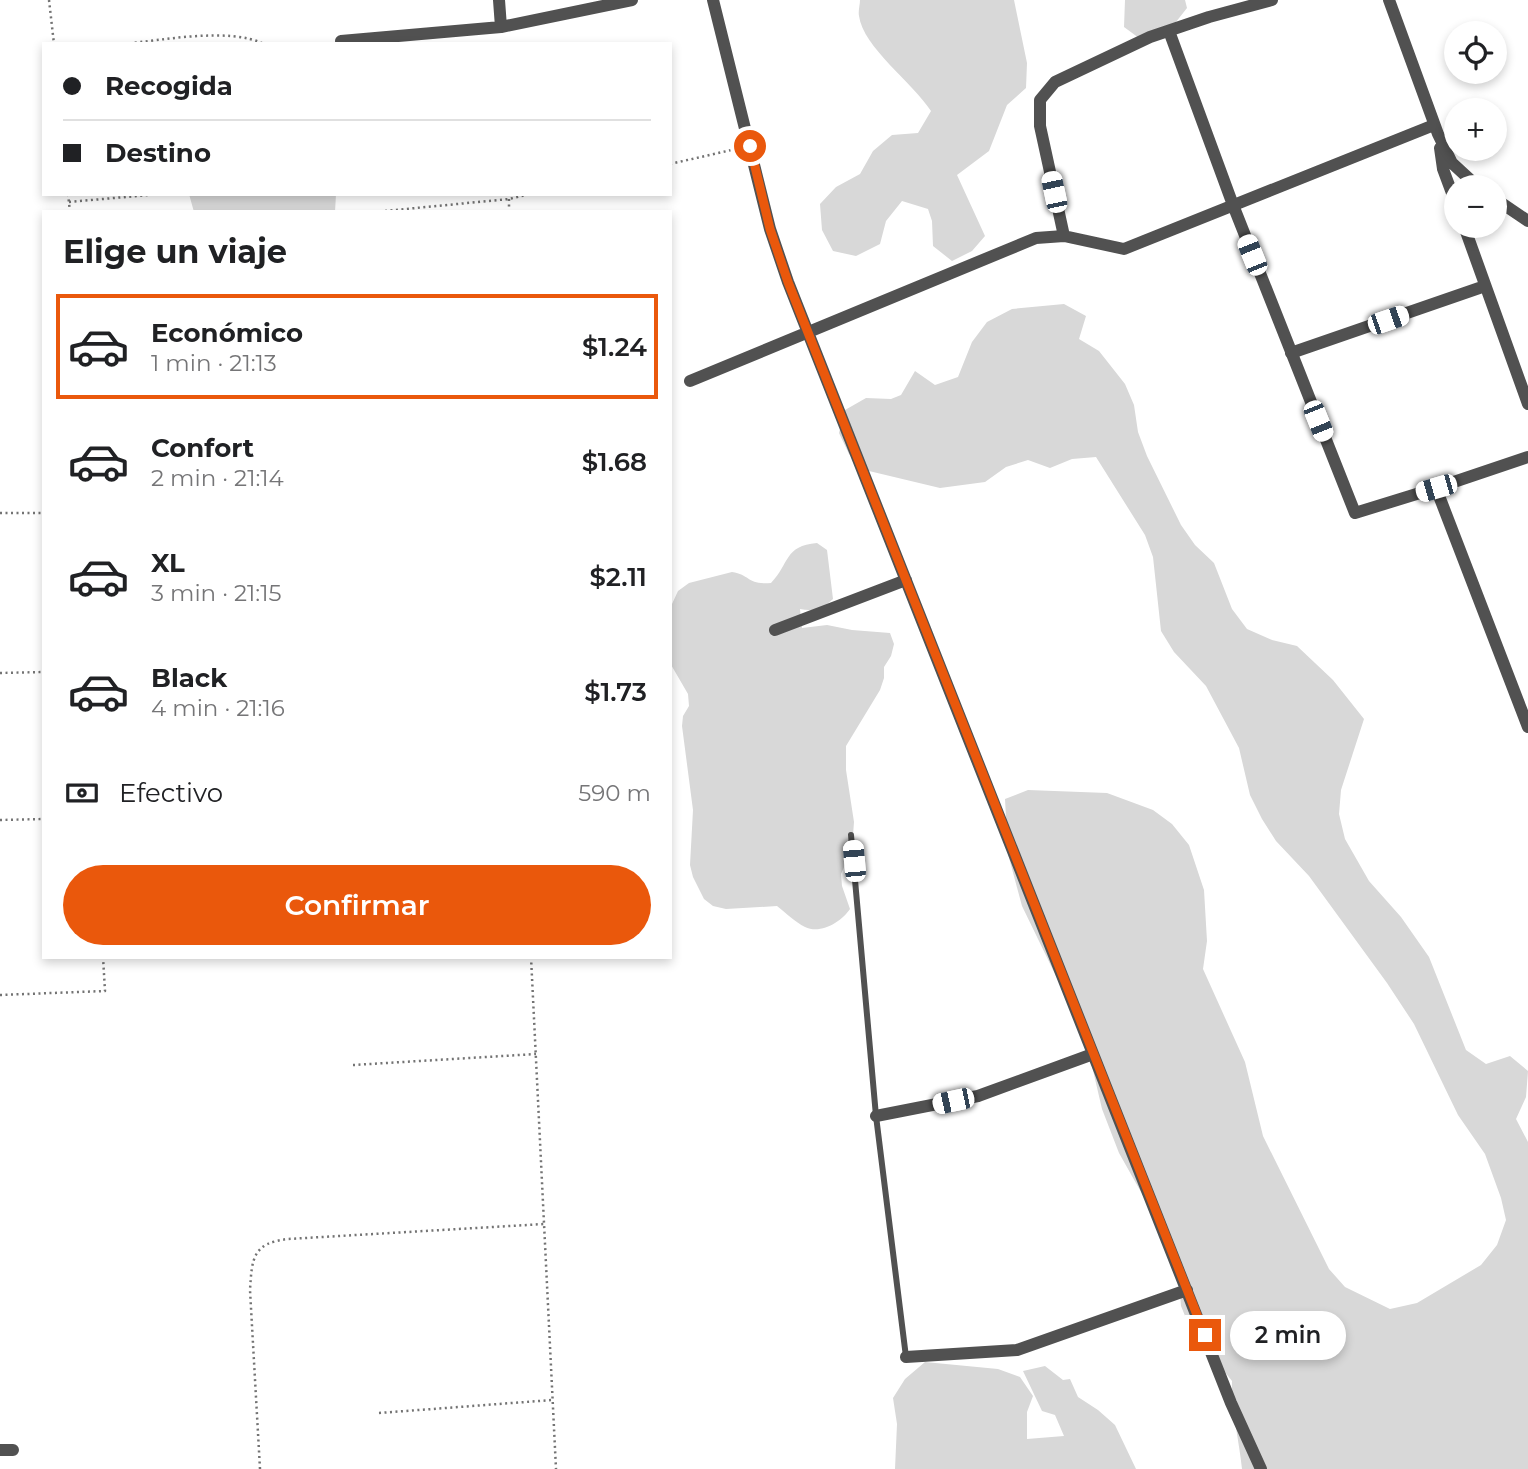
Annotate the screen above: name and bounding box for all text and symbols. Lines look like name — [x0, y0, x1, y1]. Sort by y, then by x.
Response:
map controls — [1444, 21, 1507, 238]
button: locate — [1444, 21, 1507, 84]
text: Recogida — [105, 70, 233, 102]
button: + — [1444, 98, 1507, 161]
route start — [734, 130, 766, 162]
text: Destino — [105, 137, 211, 169]
car — [1040, 169, 1069, 215]
button: − — [1444, 175, 1507, 238]
text: Elige un viaje — [63, 232, 287, 271]
car — [1235, 232, 1270, 278]
car — [1365, 303, 1412, 337]
icon: car — [67, 315, 130, 378]
text: Económico — [151, 317, 303, 349]
text: $1.24 — [582, 331, 647, 363]
text: 1 min · 21:13 — [151, 349, 277, 377]
car — [1301, 398, 1336, 444]
icon: car — [67, 430, 130, 493]
text: Confort — [151, 432, 254, 464]
text: $1.68 — [582, 446, 647, 478]
text: 2 min · 21:14 — [151, 464, 284, 492]
car — [1413, 472, 1460, 504]
icon: car — [67, 545, 130, 608]
text: XL — [151, 547, 185, 579]
text: $2.11 — [589, 561, 647, 593]
text: 3 min · 21:15 — [151, 579, 282, 607]
icon: car — [67, 660, 130, 723]
text: Black — [151, 662, 227, 694]
text: $1.73 — [584, 676, 647, 708]
text: 4 min · 21:16 — [151, 694, 285, 722]
icon: cash — [63, 774, 101, 812]
text: Efectivo — [119, 777, 223, 809]
text: 590 m — [578, 779, 651, 807]
car — [842, 839, 867, 883]
button: Confirmar — [63, 865, 651, 945]
car — [931, 1086, 976, 1116]
callout: 2 min — [1230, 1310, 1345, 1360]
route end — [1189, 1319, 1221, 1351]
text: 2 min — [1255, 1321, 1321, 1349]

